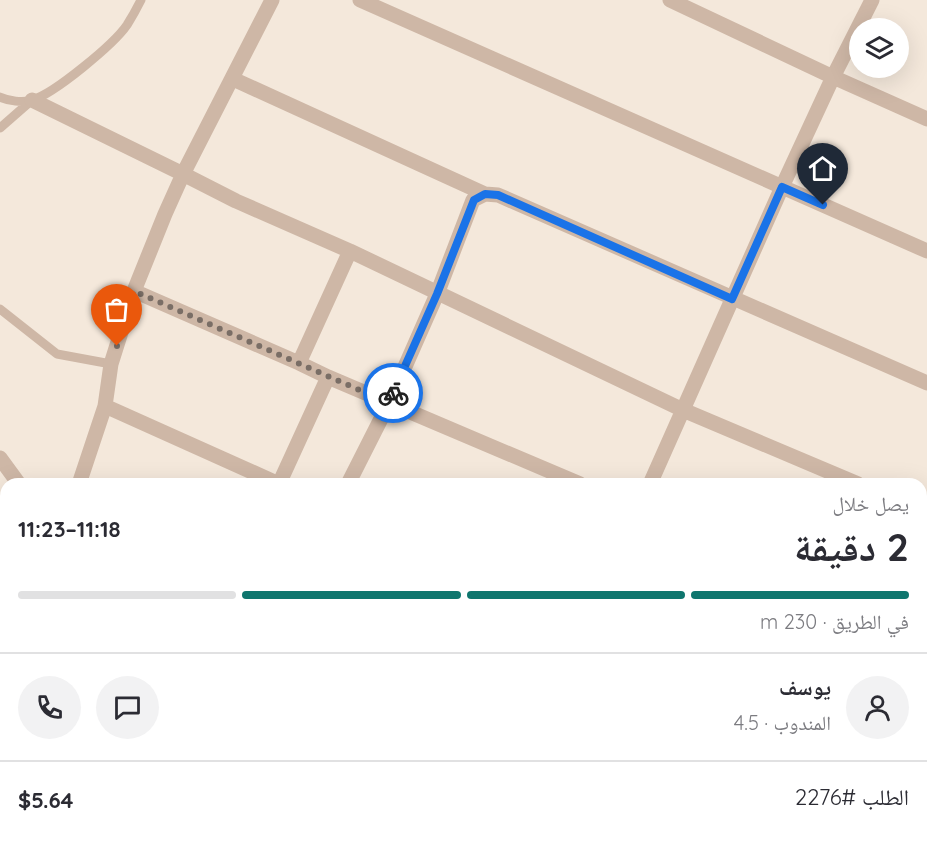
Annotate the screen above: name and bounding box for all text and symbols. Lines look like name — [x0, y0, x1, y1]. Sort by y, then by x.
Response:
map controls — [849, 18, 909, 78]
button: layers — [849, 18, 909, 78]
pin — [797, 143, 848, 205]
icon: home — [806, 152, 839, 185]
pin — [91, 284, 142, 346]
icon: bag — [100, 293, 133, 326]
courier — [363, 363, 423, 423]
icon: bike — [377, 377, 410, 410]
text: يصل خلال — [832, 491, 909, 516]
text: 11:18–11:23 — [18, 515, 121, 543]
text: 2 دقيقة — [794, 522, 909, 571]
text: في الطريق · 230 m — [760, 609, 909, 634]
text: يوسف — [779, 673, 831, 701]
button: phone — [18, 676, 81, 739]
button: chat — [96, 676, 159, 739]
button: person — [846, 676, 909, 739]
text: المندوب · 4.5 — [734, 710, 831, 735]
text: الطلب #2276 — [795, 783, 909, 811]
text: $5.64 — [18, 786, 74, 814]

